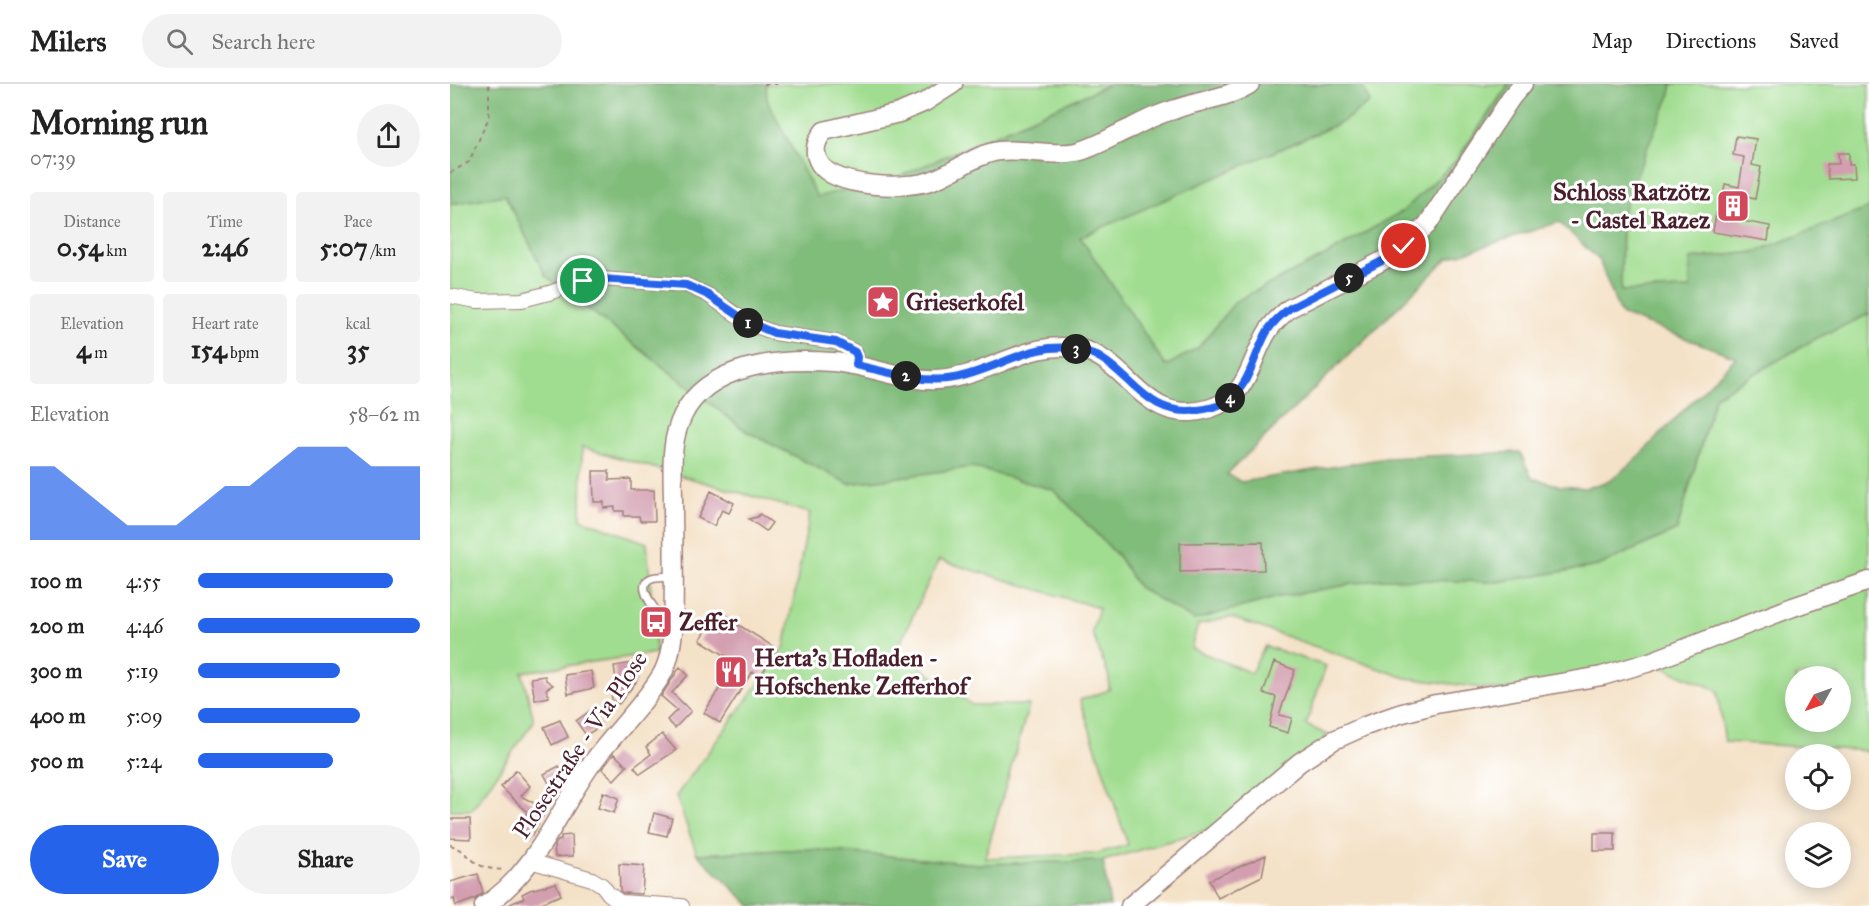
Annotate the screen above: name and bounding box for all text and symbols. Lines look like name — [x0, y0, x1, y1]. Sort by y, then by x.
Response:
search box — [142, 14, 562, 68]
text: Milers — [30, 24, 106, 59]
icon: search — [163, 25, 196, 58]
text: Search here — [211, 28, 316, 55]
text: Map — [1592, 28, 1633, 54]
text: Directions — [1666, 28, 1756, 54]
text: Saved — [1789, 28, 1839, 54]
text: Morning run — [30, 103, 208, 143]
button: share — [357, 104, 420, 167]
text: 07:39 — [30, 146, 76, 170]
place label: Schloss Ratzötz - Castel Razez — [1553, 177, 1711, 235]
building icon: Schloss Ratzötz - Castel Razez — [1715, 188, 1751, 224]
text: Distance — [63, 212, 121, 231]
text: Time — [207, 212, 243, 231]
text: Pace — [343, 212, 373, 231]
pin — [1378, 220, 1429, 271]
icon: check — [1387, 229, 1420, 262]
text: 0.54 — [57, 231, 103, 263]
text: 2:46 — [201, 231, 249, 263]
text: 5:07 — [320, 231, 368, 263]
text: km — [103, 241, 127, 260]
text: /km — [368, 241, 396, 260]
pin — [557, 255, 608, 306]
pin: 5 — [1334, 263, 1364, 293]
icon: arrive — [566, 264, 599, 297]
text: 5 — [1345, 268, 1353, 287]
place icon: Grieserkofel — [865, 284, 901, 320]
place label: Grieserkofel — [906, 287, 1025, 317]
pin: 1 — [733, 308, 763, 338]
text: 1 — [745, 313, 751, 332]
text: Elevation — [60, 314, 124, 333]
text: Heart rate — [191, 314, 259, 333]
text: kcal — [345, 314, 371, 333]
text: 4 — [76, 333, 91, 365]
text: 154 — [191, 333, 227, 365]
text: 35 — [347, 333, 369, 365]
pin: 3 — [1061, 334, 1091, 364]
text: 3 — [1073, 339, 1079, 358]
text: m — [91, 343, 108, 362]
text: bpm — [227, 343, 259, 362]
pin: 2 — [891, 361, 921, 391]
text: 2 — [902, 366, 910, 385]
pin: 4 — [1215, 383, 1245, 413]
text: 4 — [1226, 388, 1234, 407]
text: Elevation — [30, 402, 109, 426]
text: 58–62 m — [348, 402, 420, 426]
text: 100 m — [30, 569, 82, 593]
text: 4:55 — [126, 569, 161, 593]
bus stop icon: Zeffer — [638, 604, 674, 640]
place label: Zeffer — [679, 607, 738, 637]
text: 200 m — [30, 614, 84, 638]
text: 4:46 — [126, 614, 164, 638]
place label: Herta's Hofladen - Hofschenke Zefferhof — [754, 643, 972, 701]
street label: Plosestraße - Via Plose — [506, 645, 654, 845]
restaurant icon: Herta's Hofladen - Hofschenke Zefferhof — [713, 654, 749, 690]
text: 300 m — [30, 659, 82, 683]
text: 5:19 — [126, 659, 159, 683]
north arrow — [1785, 666, 1851, 732]
map controls — [1785, 666, 1851, 888]
text: 400 m — [30, 704, 86, 728]
text: 5:09 — [126, 704, 163, 728]
button: locate — [1785, 744, 1851, 810]
text: 500 m — [30, 749, 84, 773]
text: 5:24 — [126, 749, 161, 773]
button: layers — [1785, 822, 1851, 888]
button: Save — [30, 825, 219, 894]
button: Share — [231, 825, 420, 894]

